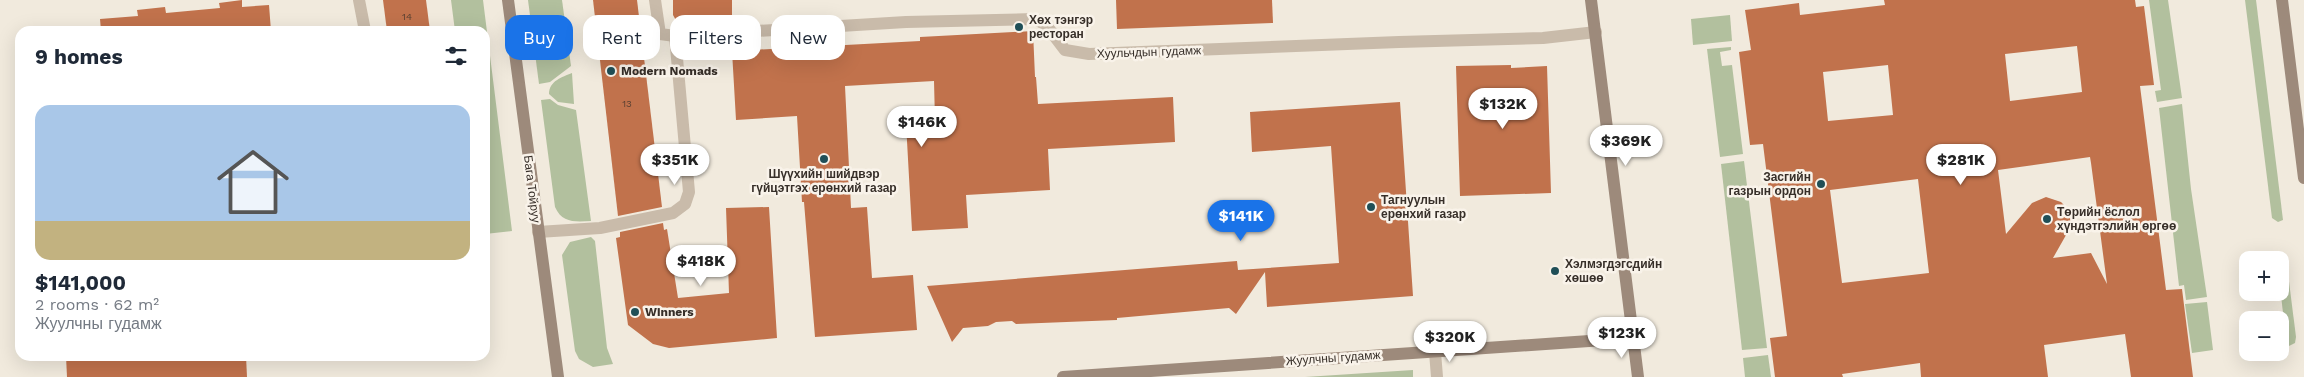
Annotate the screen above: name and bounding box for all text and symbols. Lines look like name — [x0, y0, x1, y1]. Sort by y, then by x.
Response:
house number: 14 — [402, 11, 412, 22]
place label: Хөх тэнгэр ресторан — [1029, 13, 1093, 41]
chip: Buy — [505, 15, 573, 60]
chip: Rent — [583, 15, 660, 60]
chip: Filters — [670, 15, 761, 60]
chip: New — [771, 15, 845, 60]
marker: Хөх тэнгэр ресторан — [1013, 21, 1025, 33]
icon: filters — [442, 42, 470, 70]
street label: Хуульчдын гудамж — [1097, 43, 1201, 61]
text: 9 homes — [35, 44, 123, 69]
place label: Modern Nomads — [621, 64, 718, 78]
marker: Modern Nomads — [605, 65, 617, 77]
pin: $132K — [1468, 88, 1538, 130]
text: $132K — [1479, 94, 1527, 113]
house number: 13 — [622, 98, 632, 109]
pin: $146K — [887, 106, 957, 148]
text: $146K — [898, 112, 946, 131]
pin: $369K — [1591, 124, 1661, 167]
text: $369K — [1601, 131, 1651, 150]
icon: home — [208, 137, 298, 227]
pin: $351K — [640, 144, 710, 186]
pin: $281K — [1926, 144, 1996, 186]
text: $351K — [651, 150, 699, 169]
text: $281K — [1937, 150, 1985, 169]
marker: Шүүхийн шийдвэр гүйцэтгэх ерөнхий газар — [818, 153, 830, 165]
street label: Бага Тойруу — [521, 155, 543, 223]
place label: Шүүхийн шийдвэр гүйцэтгэх ерөнхий газар — [751, 167, 897, 195]
place label: Засгийн газрын ордон — [1728, 170, 1811, 198]
marker: Засгийн газрын ордон — [1815, 178, 1827, 190]
place label: Тагнуулын ерөнхий газар — [1381, 193, 1466, 221]
pin: $141K — [1206, 200, 1276, 242]
marker: Тагнуулын ерөнхий газар — [1365, 201, 1377, 213]
place label: Төрийн ёслол хүндэтгэлийн өргөө — [2057, 205, 2176, 233]
text: $141K — [1218, 206, 1264, 225]
marker: Төрийн ёслол хүндэтгэлийн өргөө — [2041, 213, 2053, 225]
pin: $418K — [666, 244, 736, 287]
text: $418K — [677, 251, 725, 270]
map controls — [2239, 251, 2289, 361]
button: + — [2239, 251, 2289, 301]
place label: Хэлмэгдэгсдийн хөшөө — [1565, 257, 1662, 285]
marker: Хэлмэгдэгсдийн хөшөө — [1549, 265, 1561, 277]
text: $141,000 — [35, 270, 126, 295]
text: 2 rooms · 62 m² — [35, 295, 159, 314]
place label: Winners — [645, 305, 694, 319]
marker: Winners — [629, 306, 641, 318]
button: − — [2239, 311, 2289, 361]
text: Жуулчны гудамж — [35, 314, 162, 333]
pin: $123K — [1587, 316, 1657, 359]
pin: $320K — [1415, 320, 1485, 363]
text: $123K — [1598, 323, 1646, 342]
text: $320K — [1425, 327, 1475, 346]
street label: Жуулчны гудамж — [1285, 348, 1381, 368]

